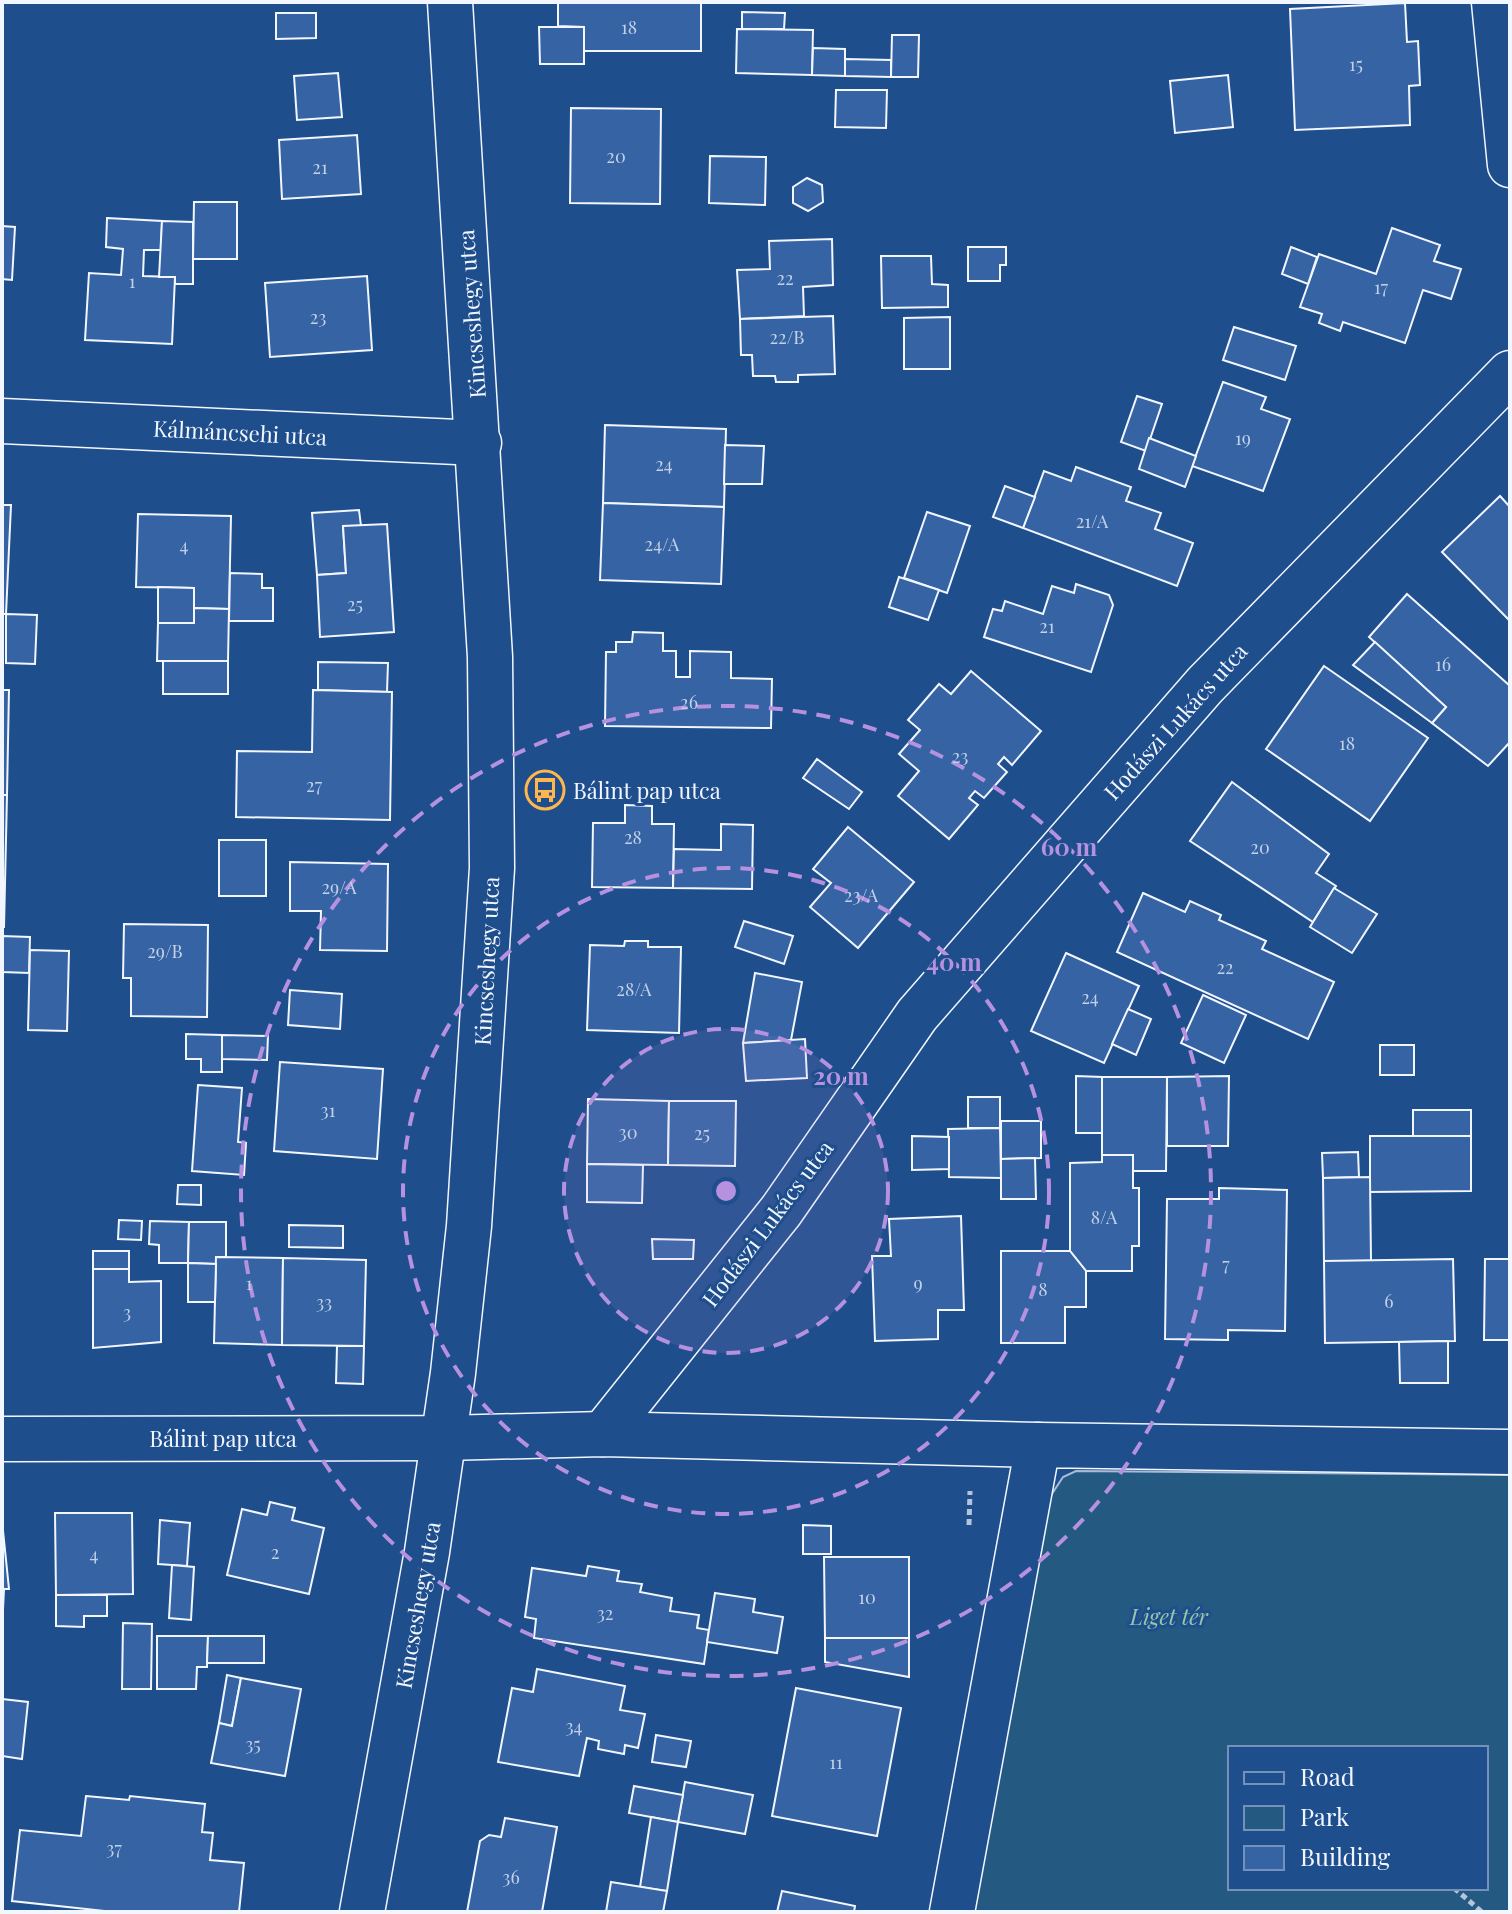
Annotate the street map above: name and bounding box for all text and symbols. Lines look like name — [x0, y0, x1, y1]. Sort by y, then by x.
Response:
house number: 18 — [621, 15, 637, 39]
house number: 15 — [1349, 52, 1363, 76]
house number: 20 — [606, 144, 626, 168]
house number: 21 — [312, 155, 328, 179]
street label: Kincseshegy utca — [450, 229, 492, 399]
house number: 22 — [776, 266, 794, 290]
house number: 1 — [129, 269, 136, 293]
house number: 17 — [1374, 275, 1389, 299]
house number: 23 — [310, 305, 326, 329]
house number: 22/B — [769, 325, 805, 349]
street label: Kálmáncsehi utca — [152, 412, 328, 452]
house number: 19 — [1235, 426, 1251, 450]
house number: 24 — [655, 452, 673, 476]
house number: 21/A — [1076, 509, 1109, 533]
house number: 24/A — [645, 532, 680, 556]
house number: 4 — [180, 533, 189, 557]
house number: 25 — [347, 592, 363, 616]
house number: 21 — [1039, 614, 1055, 638]
street label: Hodászi Lukács utca — [1097, 636, 1253, 806]
house number: 16 — [1435, 652, 1451, 676]
house number: 26 — [680, 690, 698, 714]
house number: 18 — [1339, 731, 1355, 755]
house number: 23 — [952, 744, 968, 768]
bus stop icon: Bálint pap utca — [524, 769, 566, 811]
house number: 27 — [306, 773, 323, 797]
place label: Bálint pap utca — [573, 775, 721, 805]
house number: 28 — [624, 825, 642, 849]
text: 60 m — [1041, 830, 1097, 862]
house number: 20 — [1250, 835, 1270, 859]
house number: 29/A — [321, 875, 357, 899]
street label: Kincseshegy utca — [467, 876, 505, 1046]
house number: 23/A — [844, 883, 879, 907]
house number: 29/B — [147, 939, 183, 963]
text: 40 m — [926, 945, 982, 977]
house number: 22 — [1216, 955, 1234, 979]
house number: 28/A — [616, 977, 652, 1001]
house number: 24 — [1081, 985, 1099, 1009]
text: 20 m — [813, 1059, 869, 1091]
house number: 31 — [321, 1098, 336, 1122]
house number: 30 — [619, 1120, 637, 1144]
house number: 25 — [694, 1121, 710, 1145]
street label: Hodászi Lukács utca — [695, 1134, 840, 1312]
centre of rings — [712, 1177, 740, 1205]
house number: 8/A — [1091, 1205, 1118, 1229]
house number: 7 — [1222, 1252, 1230, 1276]
house number: 1 — [246, 1271, 253, 1295]
house number: 9 — [913, 1271, 923, 1295]
house number: 8 — [1038, 1277, 1048, 1301]
house number: 6 — [1384, 1289, 1394, 1313]
house number: 33 — [316, 1290, 332, 1314]
house number: 3 — [123, 1300, 131, 1324]
street label: Bálint pap utca — [149, 1423, 297, 1453]
street label: Kincseshegy utca — [388, 1519, 446, 1691]
house number: 2 — [271, 1540, 279, 1564]
house number: 4 — [90, 1542, 99, 1566]
house number: 10 — [858, 1585, 876, 1609]
house number: 32 — [597, 1601, 613, 1625]
park label: Liget tér — [1129, 1601, 1209, 1631]
house number: 34 — [565, 1714, 583, 1738]
house number: 35 — [245, 1732, 261, 1756]
legend — [1228, 1746, 1488, 1890]
house number: 11 — [829, 1750, 843, 1774]
text: Road — [1300, 1760, 1355, 1792]
text: Park — [1300, 1800, 1350, 1832]
house number: 37 — [106, 1836, 122, 1860]
text: Building — [1300, 1840, 1391, 1872]
house number: 36 — [502, 1865, 520, 1889]

